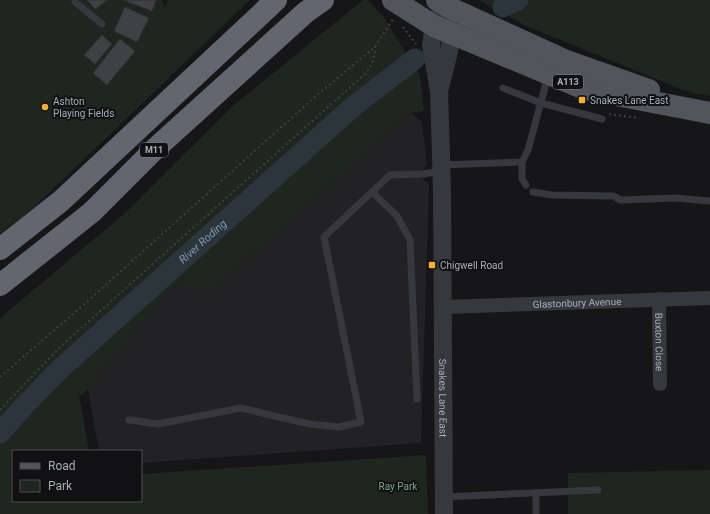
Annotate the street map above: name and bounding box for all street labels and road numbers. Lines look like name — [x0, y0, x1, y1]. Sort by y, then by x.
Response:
road number: A113 — [553, 75, 583, 89]
road number: M11 — [140, 143, 168, 157]
street label: Glastonbury Avenue — [532, 296, 622, 310]
street label: Buxton Close — [654, 313, 665, 371]
street label: Snakes Lane East — [438, 359, 449, 437]

